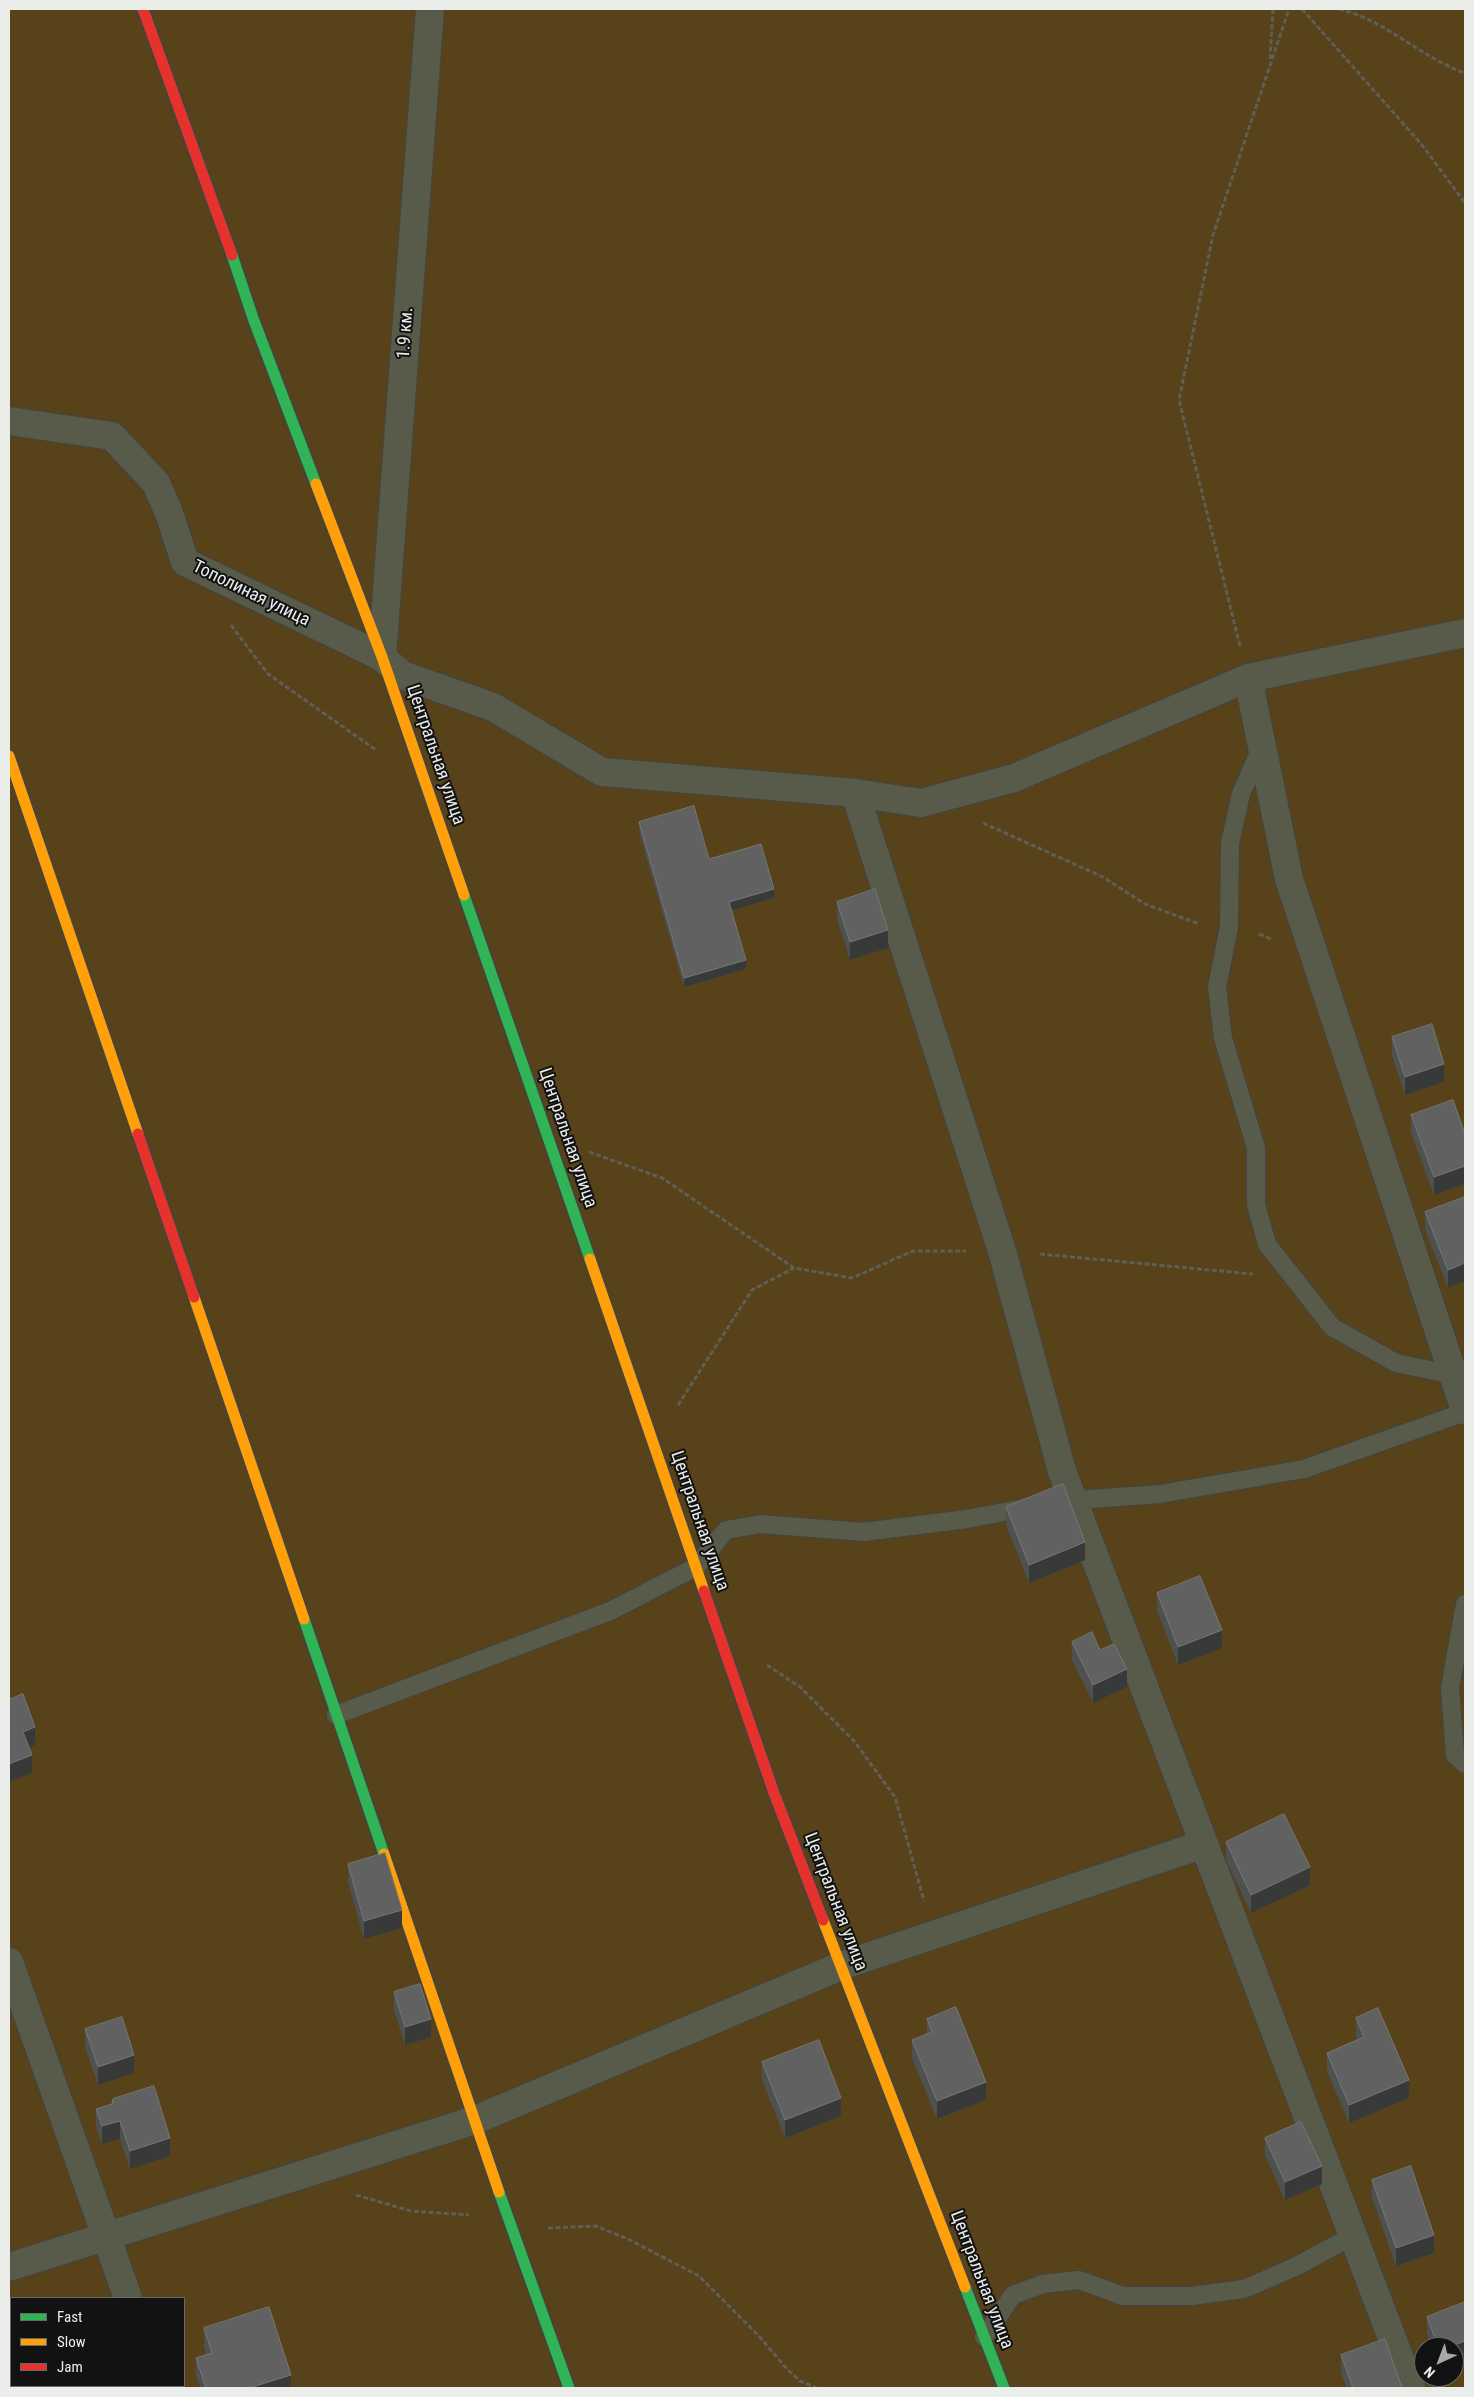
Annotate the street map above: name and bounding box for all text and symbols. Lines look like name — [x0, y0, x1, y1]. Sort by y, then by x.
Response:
street label: 1.9 км. — [393, 306, 419, 360]
street label: Тополиная улица — [189, 556, 313, 632]
street label: Центральная улица — [401, 682, 469, 828]
street label: Центральная улица — [533, 1065, 601, 1211]
street label: Центральная улица — [665, 1448, 733, 1594]
street label: Центральная улица — [799, 1830, 871, 1974]
street label: Центральная улица — [945, 2208, 1017, 2352]
legend — [10, 2297, 185, 2387]
text: Fast — [57, 2308, 82, 2326]
text: Slow — [57, 2333, 86, 2351]
north arrow — [1414, 2337, 1464, 2387]
text: Jam — [57, 2358, 83, 2376]
text: N — [1421, 2363, 1438, 2381]

